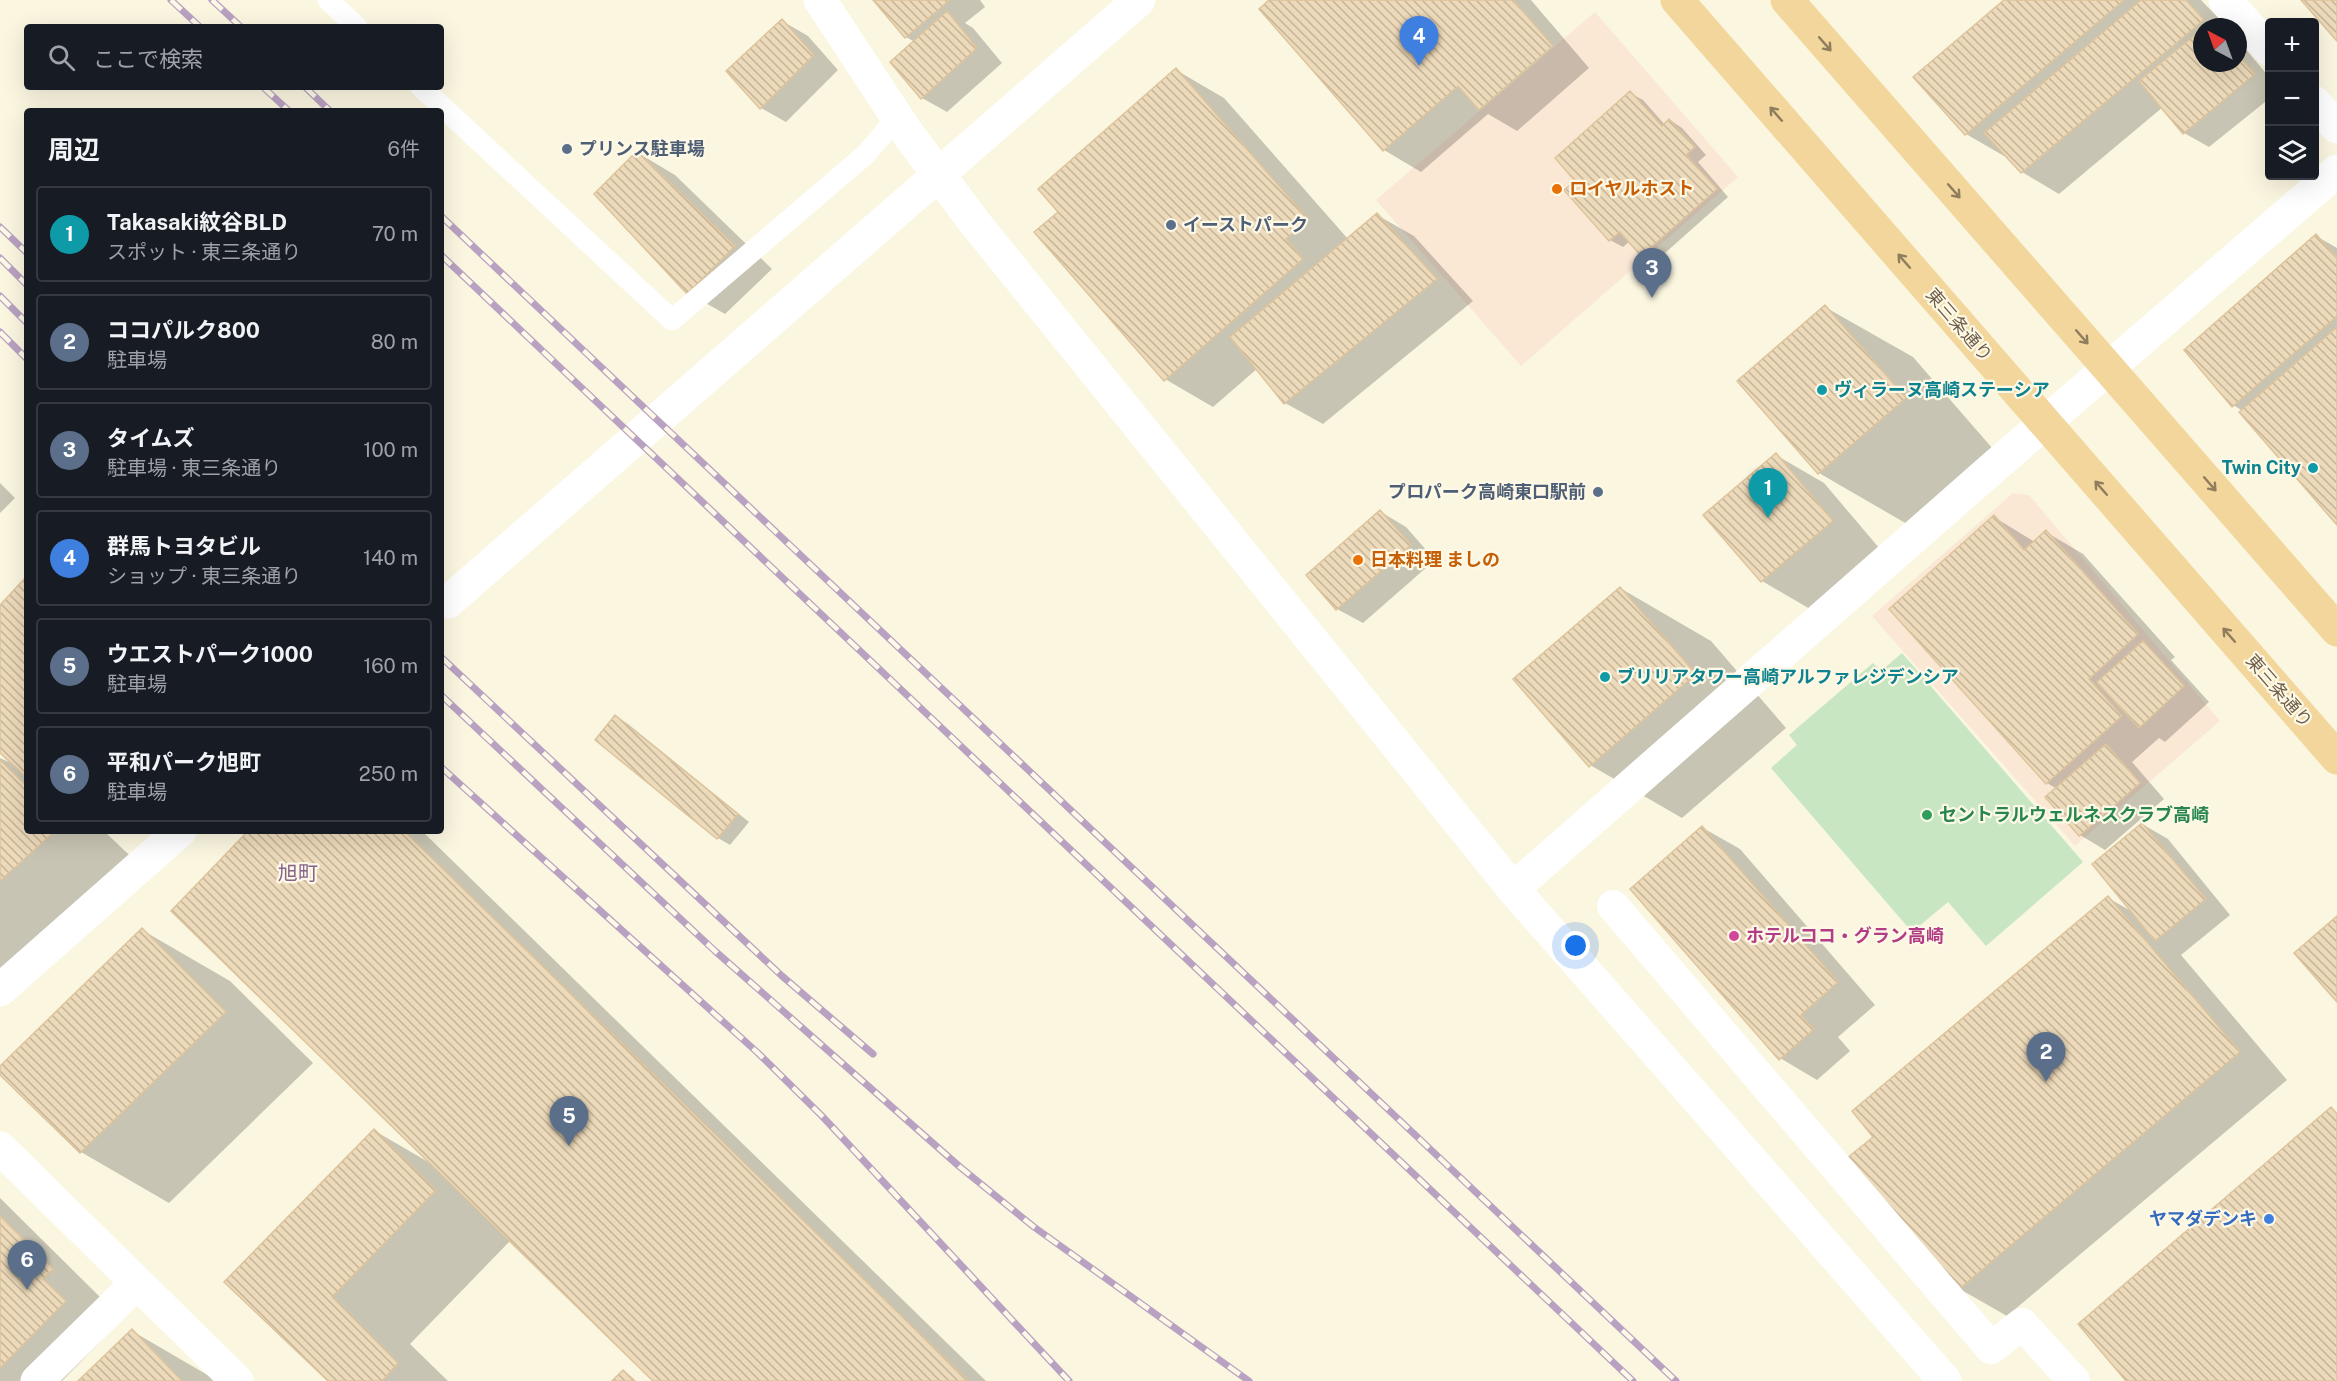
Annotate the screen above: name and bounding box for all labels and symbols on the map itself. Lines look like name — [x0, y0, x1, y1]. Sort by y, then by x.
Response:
pin: 4 — [1400, 16, 1438, 66]
north arrow — [2193, 18, 2247, 72]
one-way arrow — [1818, 36, 1832, 51]
one-way arrow — [1769, 107, 1783, 122]
place label: プリンス駐車場 — [579, 138, 705, 159]
marker: プリンス駐車場 — [560, 142, 574, 156]
place label: ロイヤルホスト — [1569, 178, 1694, 199]
marker: ロイヤルホスト — [1550, 182, 1564, 196]
one-way arrow — [1947, 183, 1961, 198]
place label: イーストパーク — [1183, 214, 1308, 235]
marker: イーストパーク — [1164, 218, 1178, 232]
pin: 3 — [1632, 248, 1672, 298]
one-way arrow — [1897, 254, 1911, 269]
street label: 東三条通り — [1922, 284, 1997, 366]
one-way arrow — [2075, 330, 2089, 345]
place label: ヴィラーヌ高崎ステーシア — [1834, 379, 2050, 400]
marker: ヴィラーヌ高崎ステーシア — [1815, 383, 1829, 397]
place label: Twin City — [2222, 457, 2301, 478]
marker: Twin City — [2306, 461, 2320, 475]
pin: 1 — [1748, 468, 1788, 518]
one-way arrow — [2203, 477, 2217, 492]
place label: プロパーク高崎東口駅前 — [1388, 481, 1586, 502]
one-way arrow — [2094, 481, 2108, 496]
marker: プロパーク高崎東口駅前 — [1591, 485, 1605, 499]
place label: 日本料理 ましの — [1370, 549, 1500, 570]
marker: 日本料理 ましの — [1351, 553, 1365, 567]
one-way arrow — [2222, 627, 2236, 642]
street label: 東三条通り — [2242, 650, 2317, 732]
place label: ブリリアタワー高崎アルファレジデンシア — [1617, 666, 1959, 687]
marker: ブリリアタワー高崎アルファレジデンシア — [1598, 670, 1612, 684]
place label: セントラルウェルネスクラブ高崎 — [1939, 804, 2209, 825]
marker: セントラルウェルネスクラブ高崎 — [1920, 808, 1934, 822]
district label: 旭町 — [278, 861, 318, 885]
place label: ホテルココ・グラン高崎 — [1746, 925, 1944, 946]
marker: ホテルココ・グラン高崎 — [1727, 929, 1741, 943]
your location — [1561, 931, 1590, 960]
pin: 2 — [2026, 1032, 2066, 1082]
pin: 5 — [550, 1096, 588, 1146]
place label: ヤマダデンキ — [2149, 1208, 2257, 1229]
marker: ヤマダデンキ — [2262, 1212, 2276, 1226]
pin: 6 — [8, 1240, 46, 1290]

